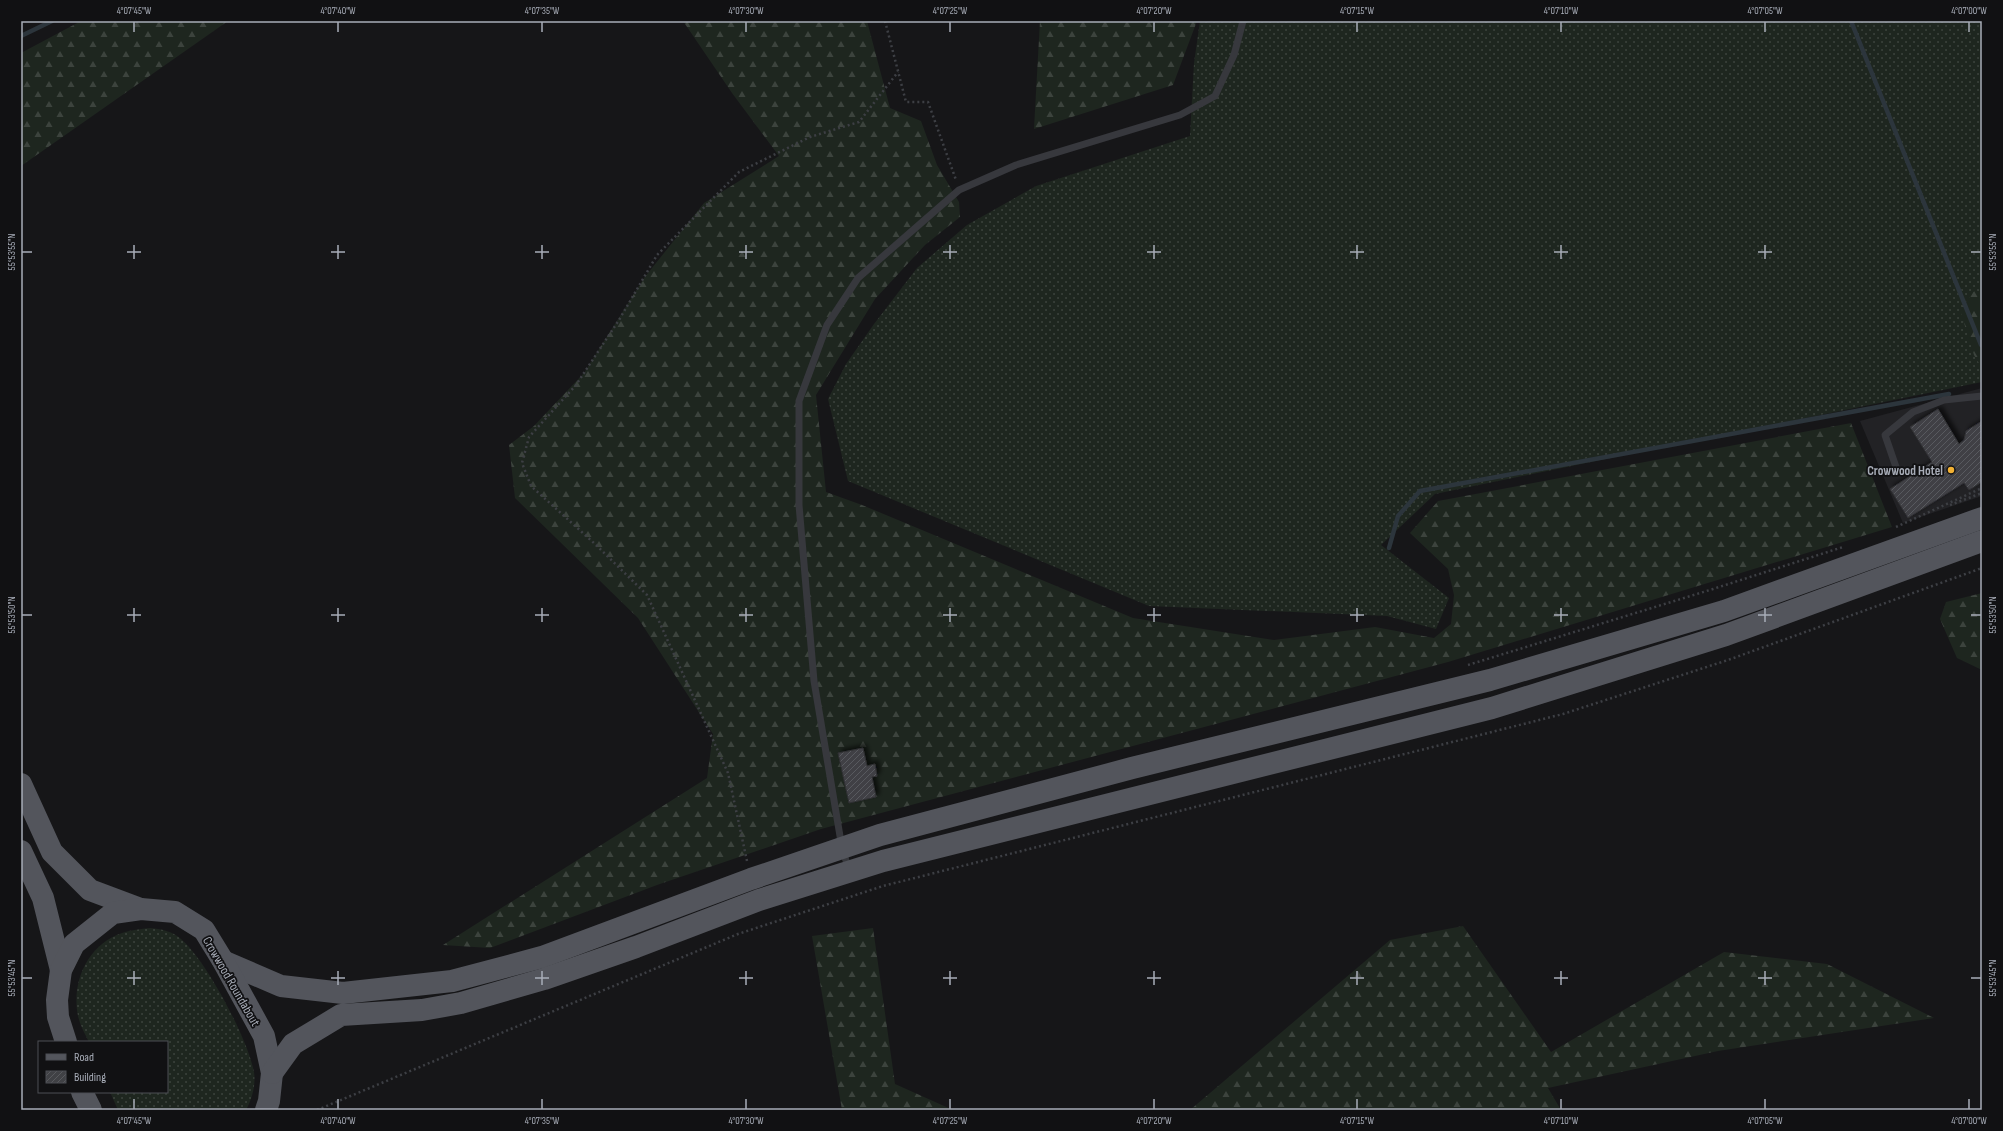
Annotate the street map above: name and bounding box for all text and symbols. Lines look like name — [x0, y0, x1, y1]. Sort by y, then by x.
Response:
text: 4°07'45"W — [117, 5, 152, 17]
text: 4°07'40"W — [320, 5, 356, 17]
text: 4°07'35"W — [525, 5, 560, 17]
text: 4°07'30"W — [728, 5, 764, 17]
text: 4°07'25"W — [933, 5, 968, 17]
text: 4°07'20"W — [1136, 5, 1172, 17]
text: 4°07'15"W — [1340, 5, 1374, 17]
text: 4°07'10"W — [1544, 5, 1579, 17]
text: 4°07'05"W — [1748, 5, 1783, 17]
text: 4°07'00"W — [1951, 5, 1987, 17]
text: 55°53'55"N — [6, 234, 18, 270]
text: 55°53'55"N — [1987, 234, 1999, 270]
place label: Crowwood Hotel — [1867, 463, 1943, 479]
marker: Crowwood Hotel — [1946, 465, 1956, 475]
text: 55°53'50"N — [6, 596, 18, 634]
text: 55°53'50"N — [1987, 596, 1999, 634]
street label: Crowwood Roundabout — [199, 934, 263, 1029]
text: 55°53'45"N — [6, 960, 18, 996]
text: 55°53'45"N — [1987, 960, 1999, 996]
legend — [38, 1041, 168, 1093]
text: Road — [74, 1050, 94, 1065]
text: Building — [74, 1070, 106, 1085]
text: 4°07'45"W — [117, 1115, 152, 1127]
text: 4°07'40"W — [320, 1115, 356, 1127]
text: 4°07'35"W — [525, 1115, 560, 1127]
text: 4°07'30"W — [728, 1115, 764, 1127]
text: 4°07'25"W — [933, 1115, 968, 1127]
text: 4°07'20"W — [1136, 1115, 1172, 1127]
text: 4°07'15"W — [1340, 1115, 1374, 1127]
text: 4°07'10"W — [1544, 1115, 1579, 1127]
text: 4°07'05"W — [1748, 1115, 1783, 1127]
text: 4°07'00"W — [1951, 1115, 1987, 1127]

